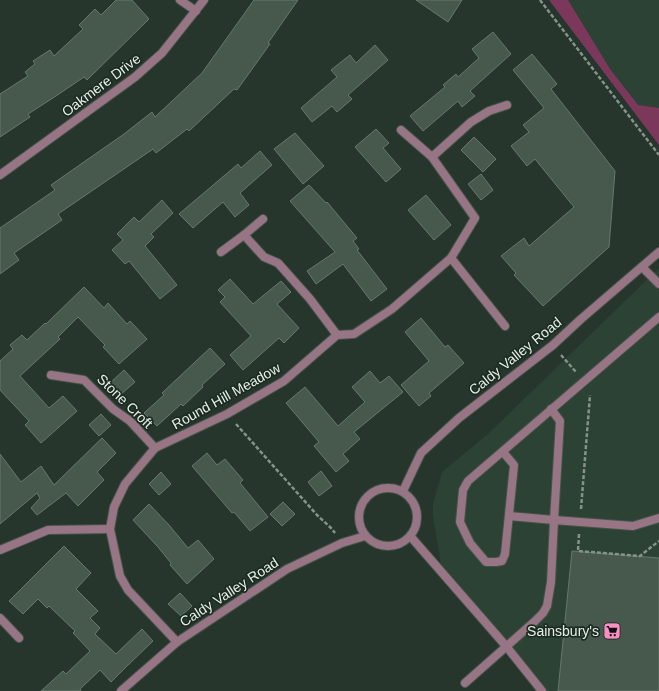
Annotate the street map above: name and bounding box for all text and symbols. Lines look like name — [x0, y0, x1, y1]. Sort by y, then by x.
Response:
street label: Oakmere Drive — [59, 50, 144, 120]
street label: Caldy Valley Road — [466, 314, 564, 398]
street label: Round Hill Meadow — [169, 359, 284, 432]
street label: Stone Croft — [94, 371, 156, 431]
street label: Caldy Valley Road — [177, 554, 281, 630]
supermarket icon: Sainsbury's — [602, 621, 622, 641]
place label: Sainsbury's — [527, 623, 599, 639]

